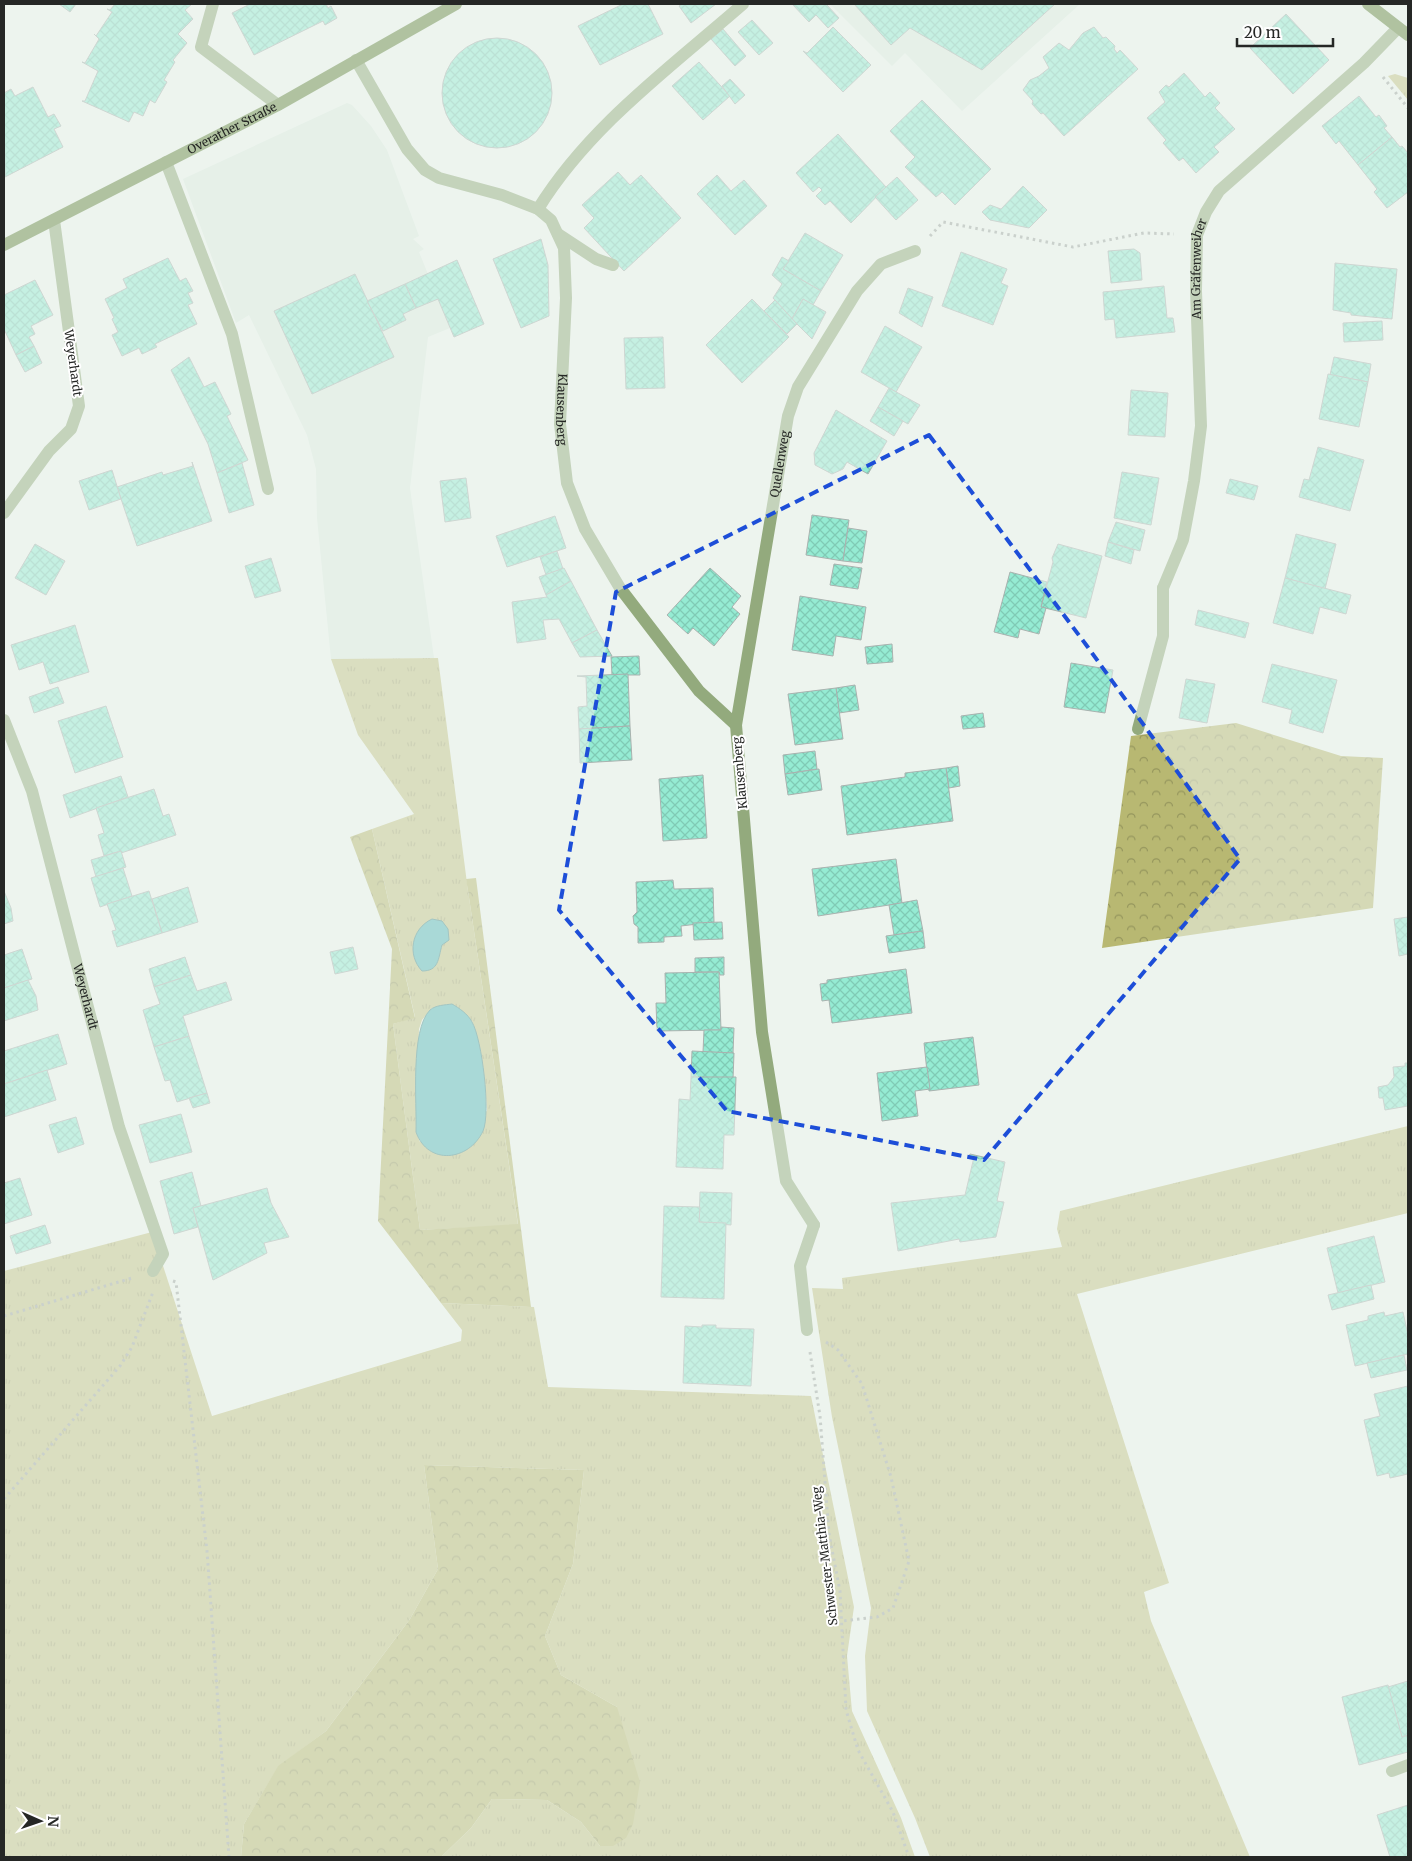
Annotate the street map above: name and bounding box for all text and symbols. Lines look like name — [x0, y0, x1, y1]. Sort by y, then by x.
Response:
scale bar — [1237, 15, 1333, 47]
text: 20 m — [1244, 23, 1281, 42]
street label: Overather Straße — [185, 99, 279, 157]
street label: Am Gräfenweiher — [1188, 215, 1210, 321]
street label: Weyerhardt — [61, 328, 86, 398]
street label: Klausenberg — [553, 373, 571, 447]
street label: Quellenweg — [766, 428, 793, 498]
street label: Klausenberg — [729, 736, 750, 810]
street label: Weyerhardt — [70, 961, 102, 1032]
street label: Schwester-Matthia-Weg — [808, 1485, 840, 1626]
north arrow — [15, 1796, 65, 1846]
text: N — [44, 1816, 62, 1827]

